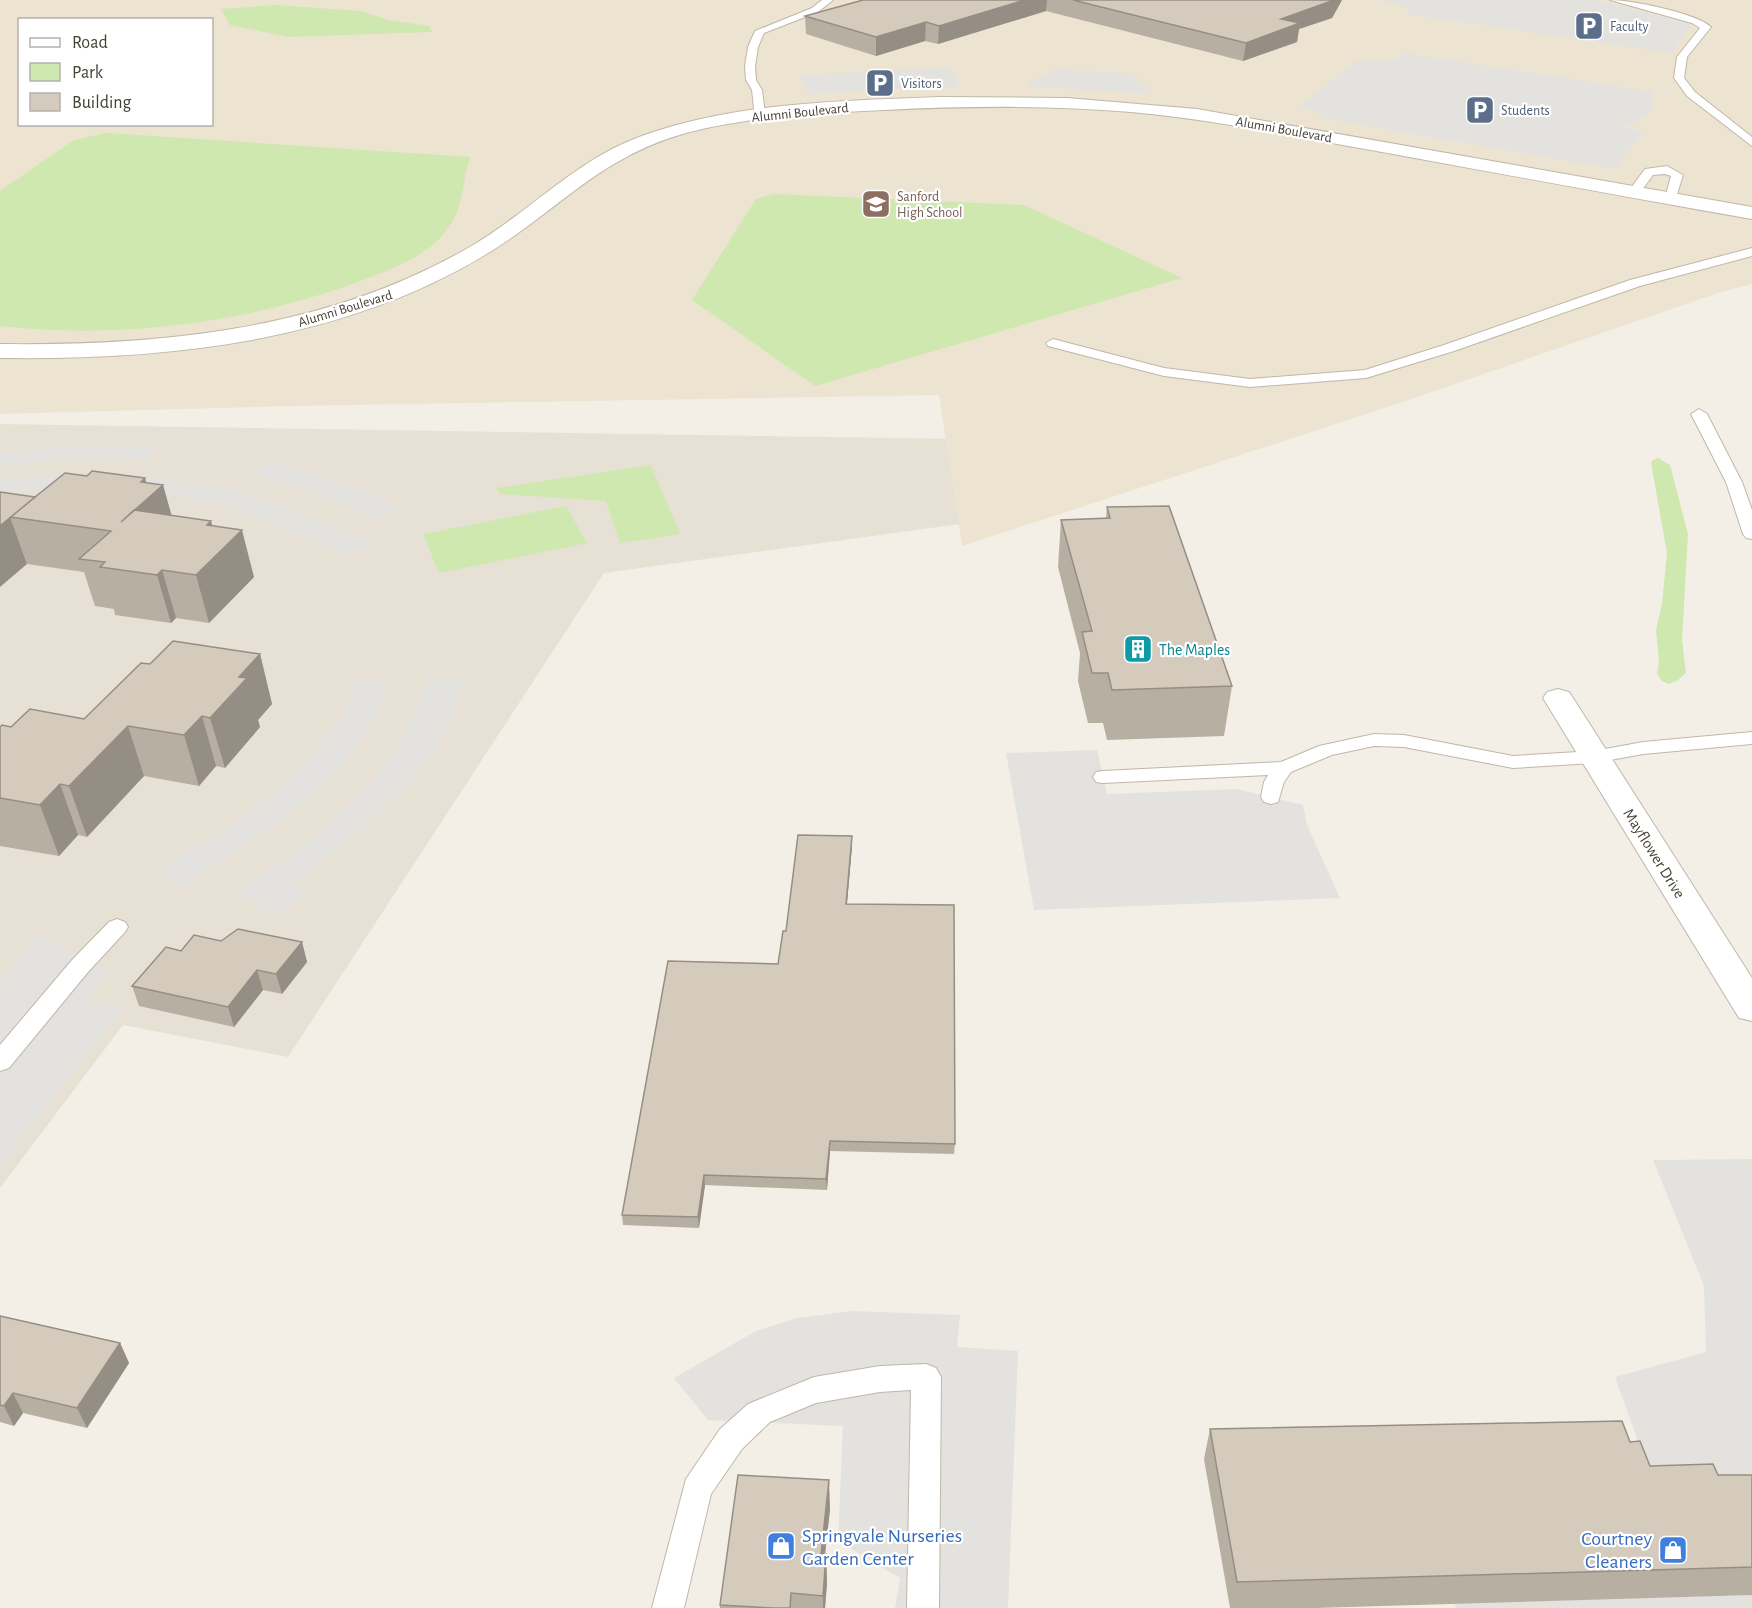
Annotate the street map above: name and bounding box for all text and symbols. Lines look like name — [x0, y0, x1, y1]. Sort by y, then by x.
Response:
parking icon: Faculty — [1573, 10, 1605, 42]
legend — [18, 18, 213, 126]
place label: Faculty — [1610, 20, 1649, 34]
text: Road — [72, 34, 108, 52]
text: Park — [72, 64, 104, 82]
parking icon: Visitors — [864, 67, 896, 99]
place label: Visitors — [901, 77, 942, 91]
text: Building — [72, 94, 132, 112]
parking icon: Students — [1464, 94, 1496, 126]
street label: Alumni Boulevard — [751, 101, 849, 125]
place label: Students — [1501, 104, 1550, 118]
street label: Alumni Boulevard — [1235, 115, 1333, 145]
school or university icon: Sanford High School — [860, 188, 892, 220]
place label: Sanford High School — [897, 190, 963, 220]
street label: Alumni Boulevard — [297, 288, 394, 330]
building icon: The Maples — [1122, 633, 1154, 665]
place label: The Maples — [1159, 642, 1230, 658]
street label: Mayflower Drive — [1619, 806, 1688, 902]
place label: Springvale Nurseries Garden Center — [802, 1526, 962, 1569]
place label: Courtney Cleaners — [1581, 1529, 1652, 1572]
shop icon: Springvale Nurseries Garden Center — [765, 1530, 797, 1562]
shop icon: Courtney Cleaners — [1657, 1534, 1689, 1566]

